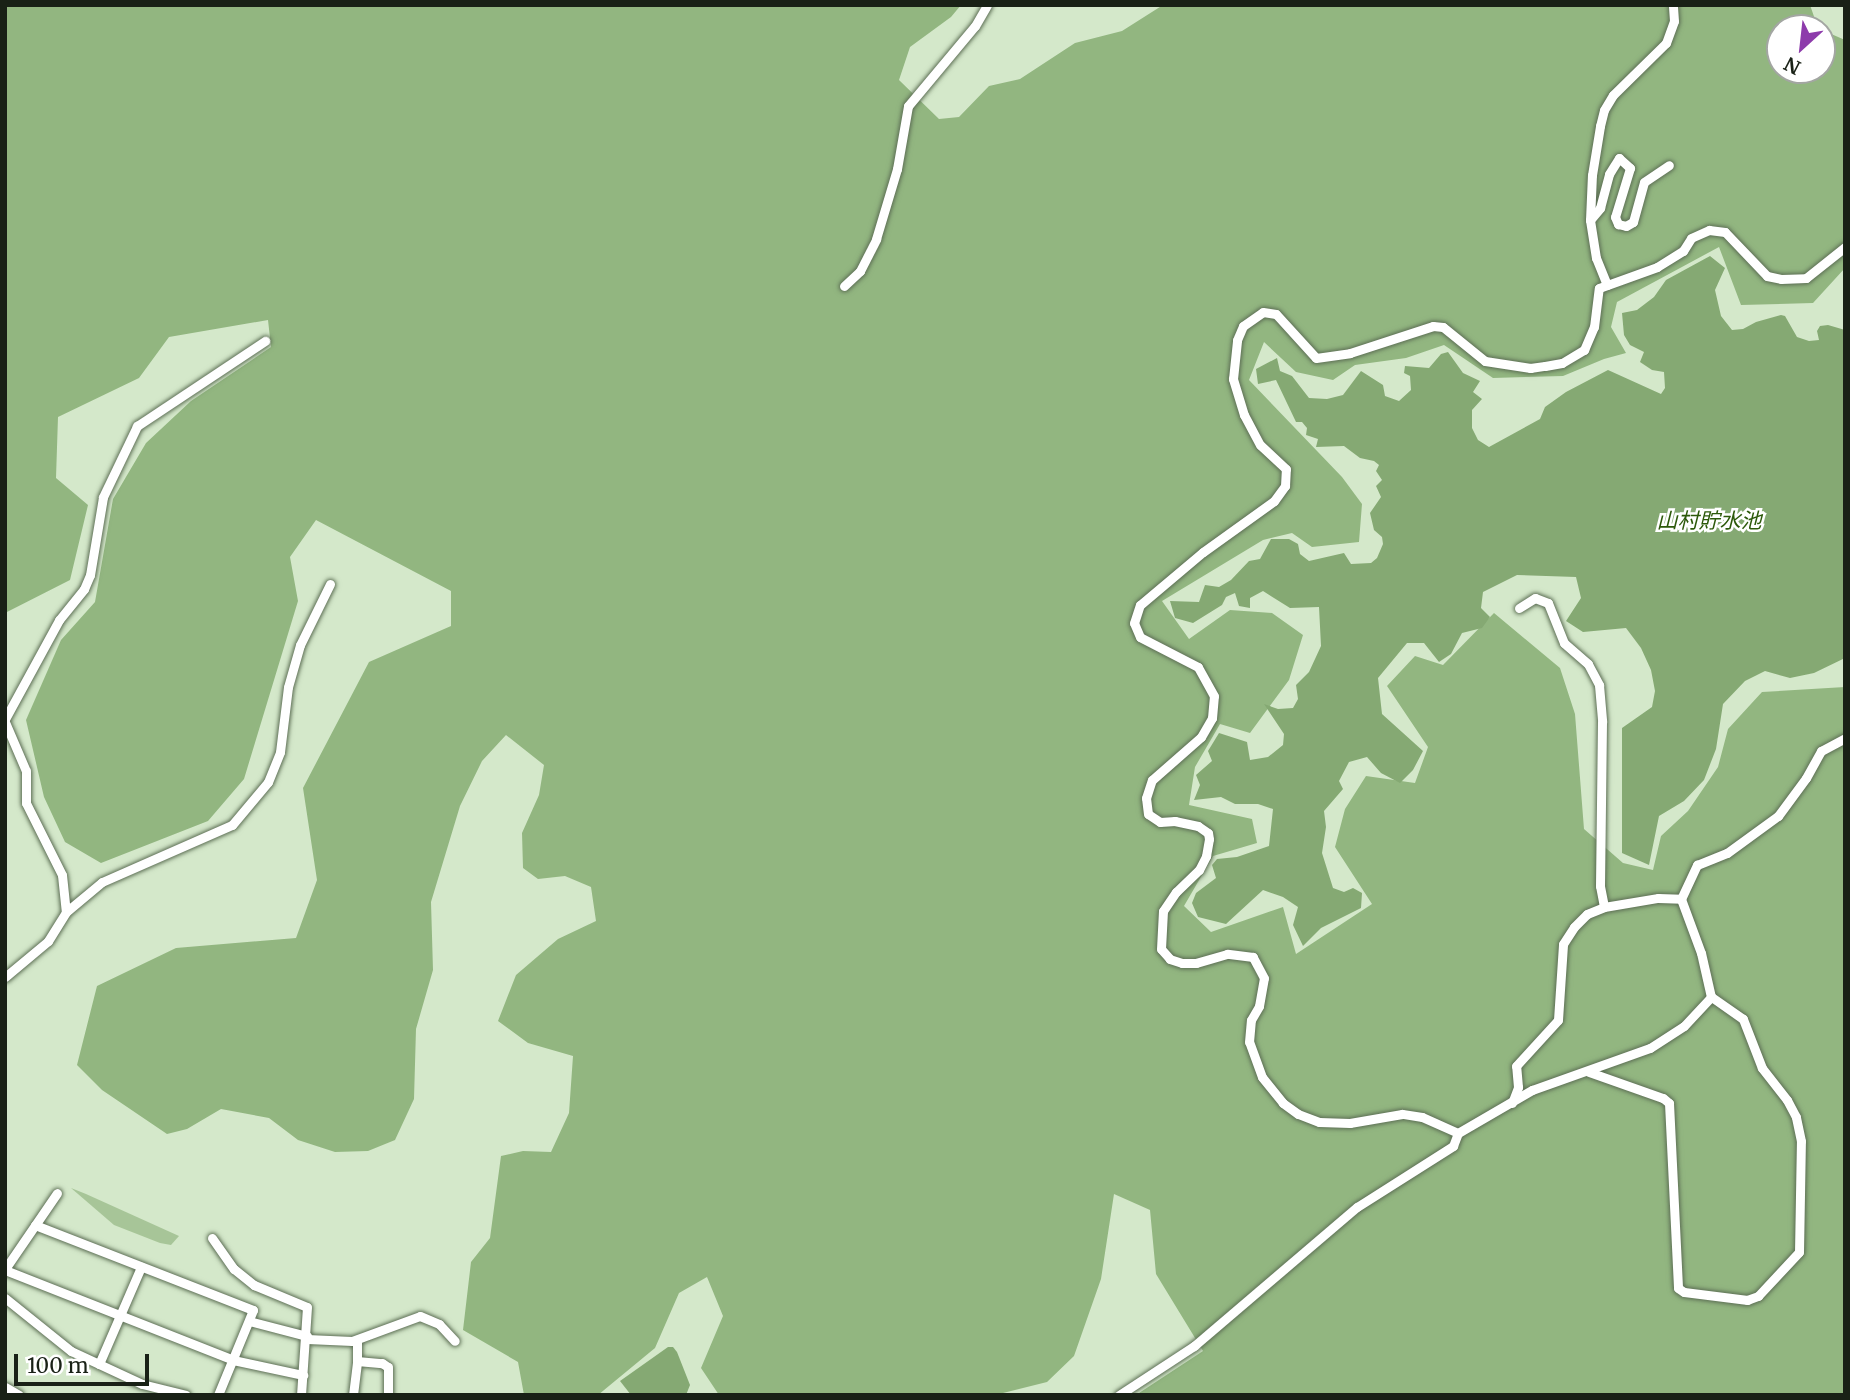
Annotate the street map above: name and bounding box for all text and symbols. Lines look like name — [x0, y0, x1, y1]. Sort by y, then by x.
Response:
north arrow — [1766, 14, 1836, 84]
text: N — [1780, 52, 1805, 80]
water label: 山村貯水池 — [1657, 508, 1761, 534]
scale bar — [18, 1340, 152, 1384]
text: 100 m — [27, 1352, 89, 1379]

